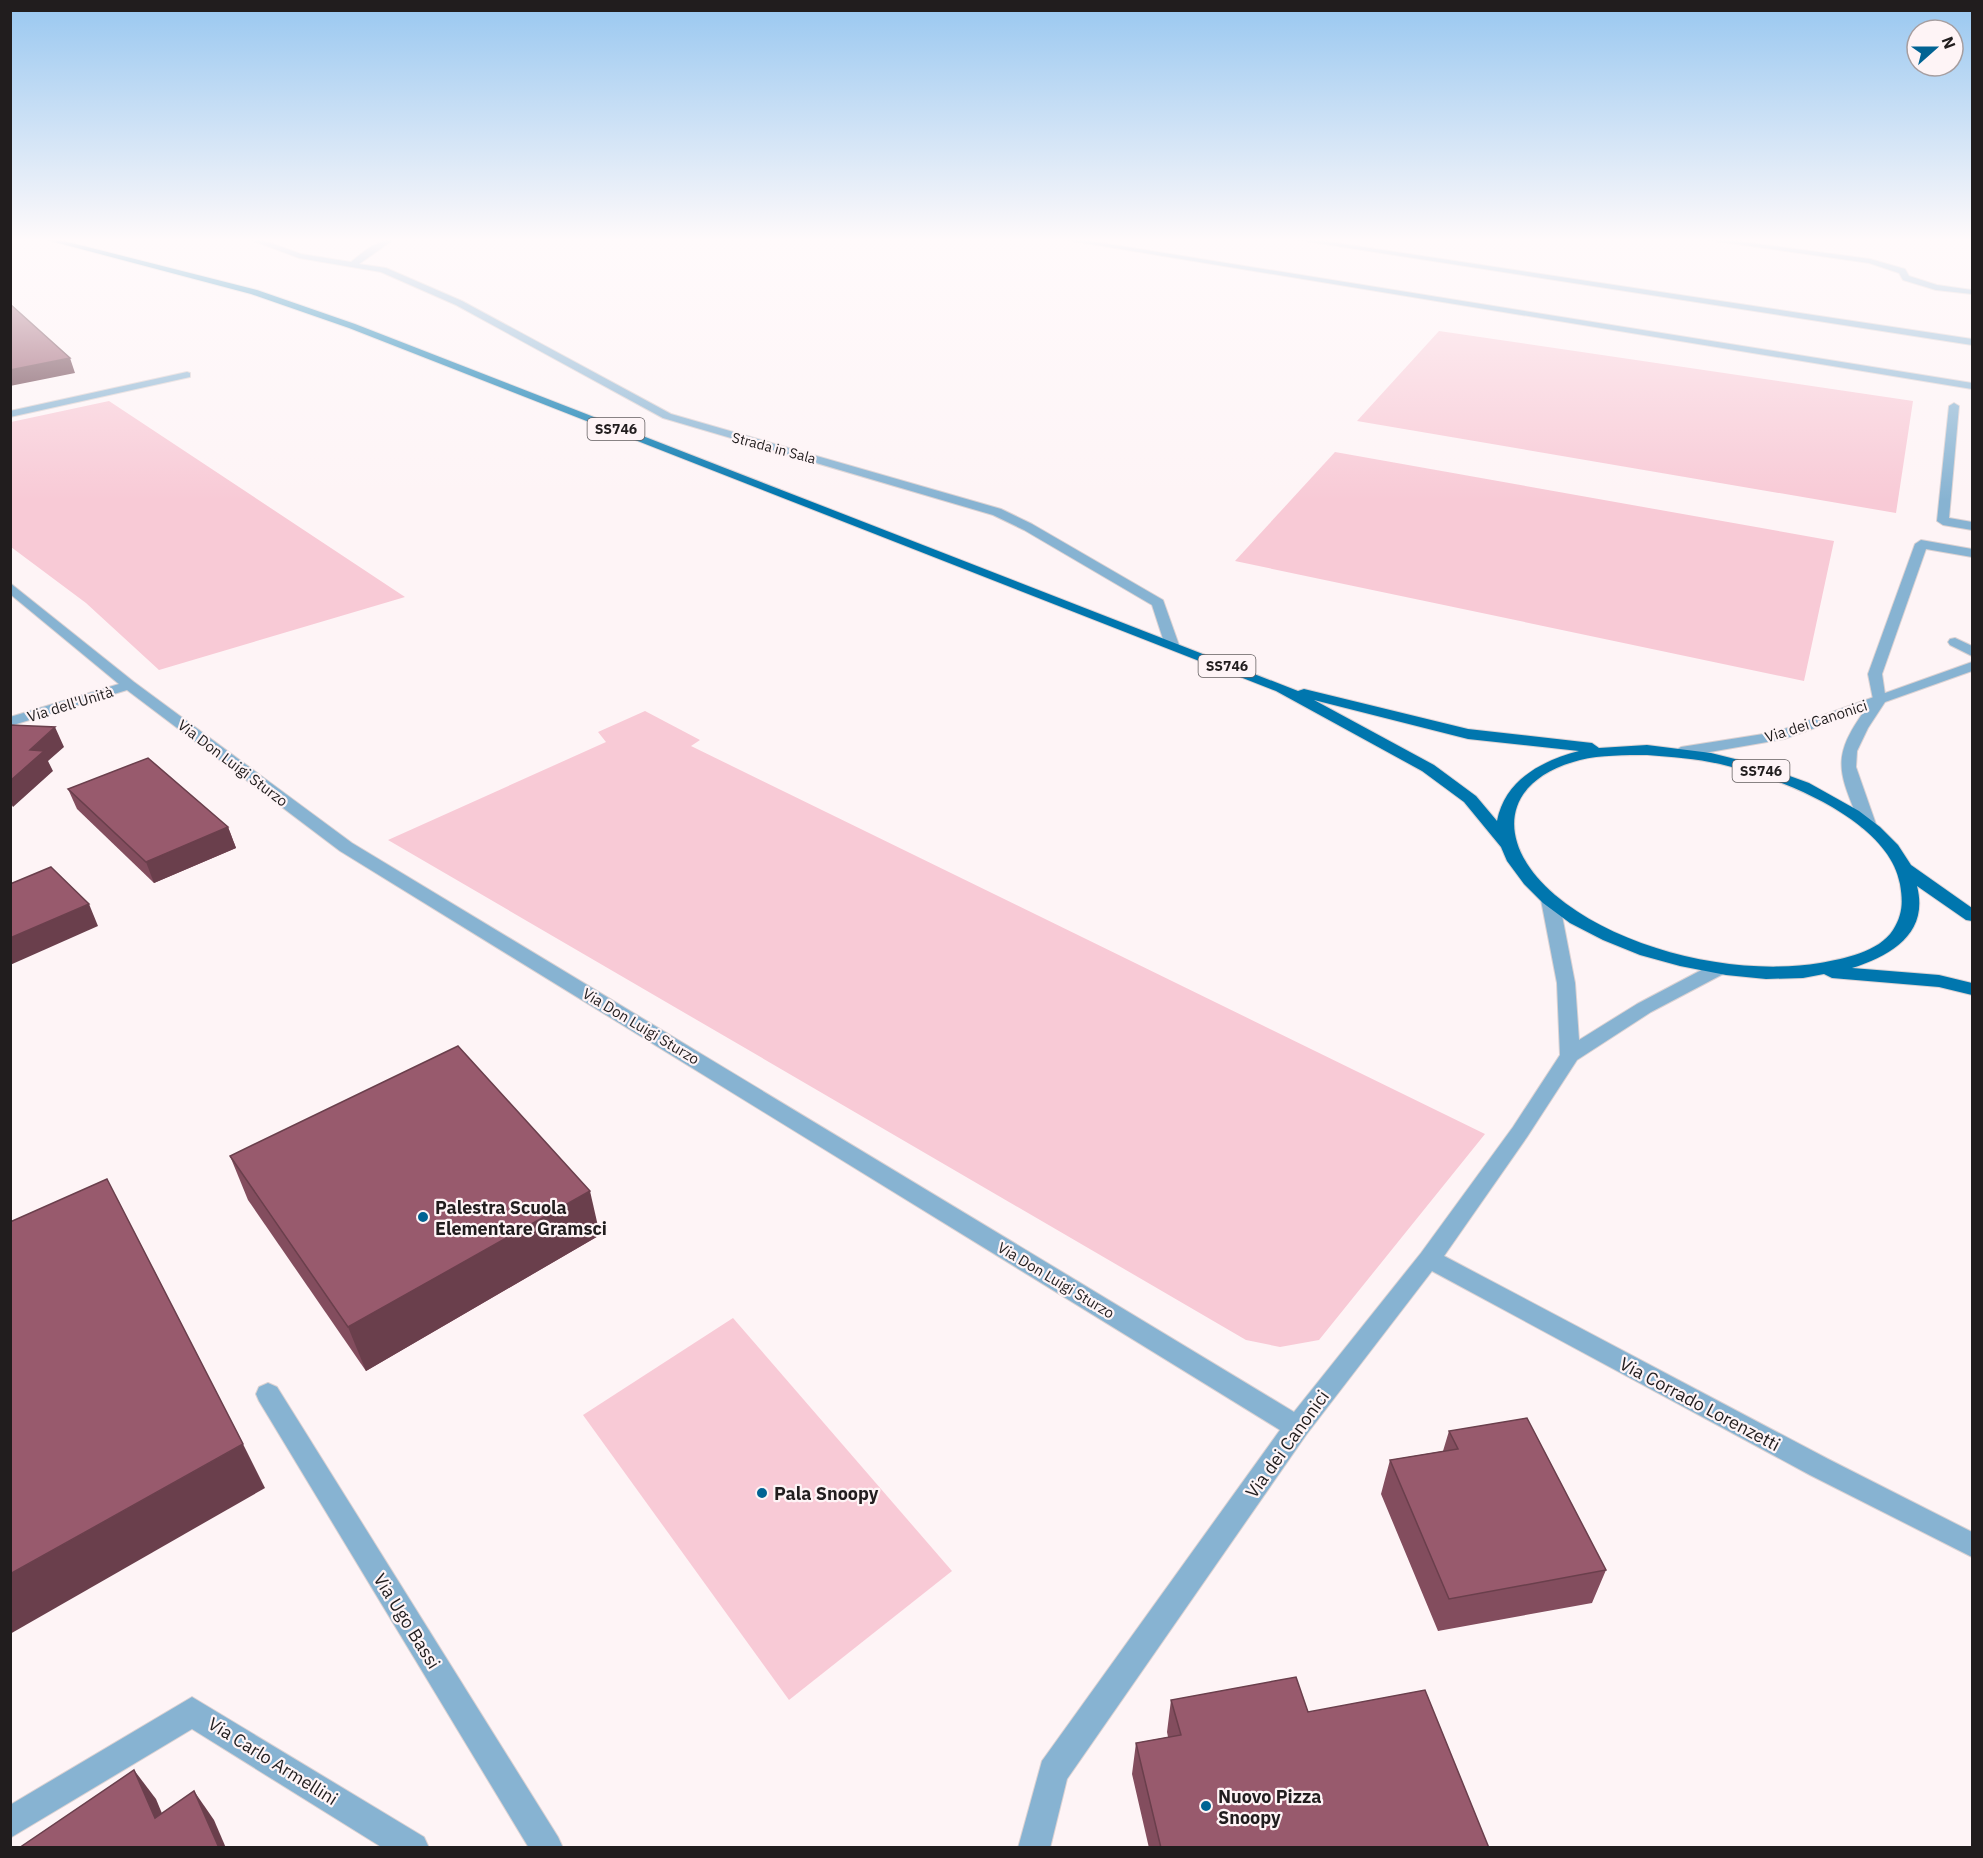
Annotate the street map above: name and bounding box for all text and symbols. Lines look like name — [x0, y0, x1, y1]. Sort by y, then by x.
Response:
north arrow — [1905, 18, 1965, 78]
text: N — [1938, 34, 1960, 52]
road number: SS746 — [588, 418, 644, 440]
street label: Strada in Sala — [730, 428, 818, 468]
road number: SS746 — [1198, 655, 1256, 677]
street label: Via dell'Unità — [25, 682, 115, 726]
street label: Via dei Canonici — [1762, 696, 1870, 746]
street label: Via Don Luigi Sturzo — [174, 715, 292, 811]
road number: SS746 — [1732, 760, 1790, 782]
street label: Via Don Luigi Sturzo — [579, 984, 703, 1068]
place label: Palestra Scuola Elementare Gramsci — [435, 1196, 607, 1240]
marker: Palestra Scuola Elementare Gramsci — [416, 1210, 430, 1224]
street label: Via Don Luigi Sturzo — [994, 1238, 1118, 1322]
street label: Via Corrado Lorenzetti — [1616, 1352, 1784, 1456]
street label: Via dei Canonici — [1240, 1386, 1334, 1502]
place label: Pala Snoopy — [774, 1482, 879, 1505]
marker: Pala Snoopy — [755, 1486, 769, 1500]
street label: Via Ugo Bassi — [369, 1569, 445, 1673]
street label: Via Carlo Armellini — [204, 1712, 342, 1810]
place label: Nuovo Pizza Snoopy — [1218, 1785, 1322, 1829]
marker: Nuovo Pizza Snoopy — [1199, 1799, 1213, 1813]

